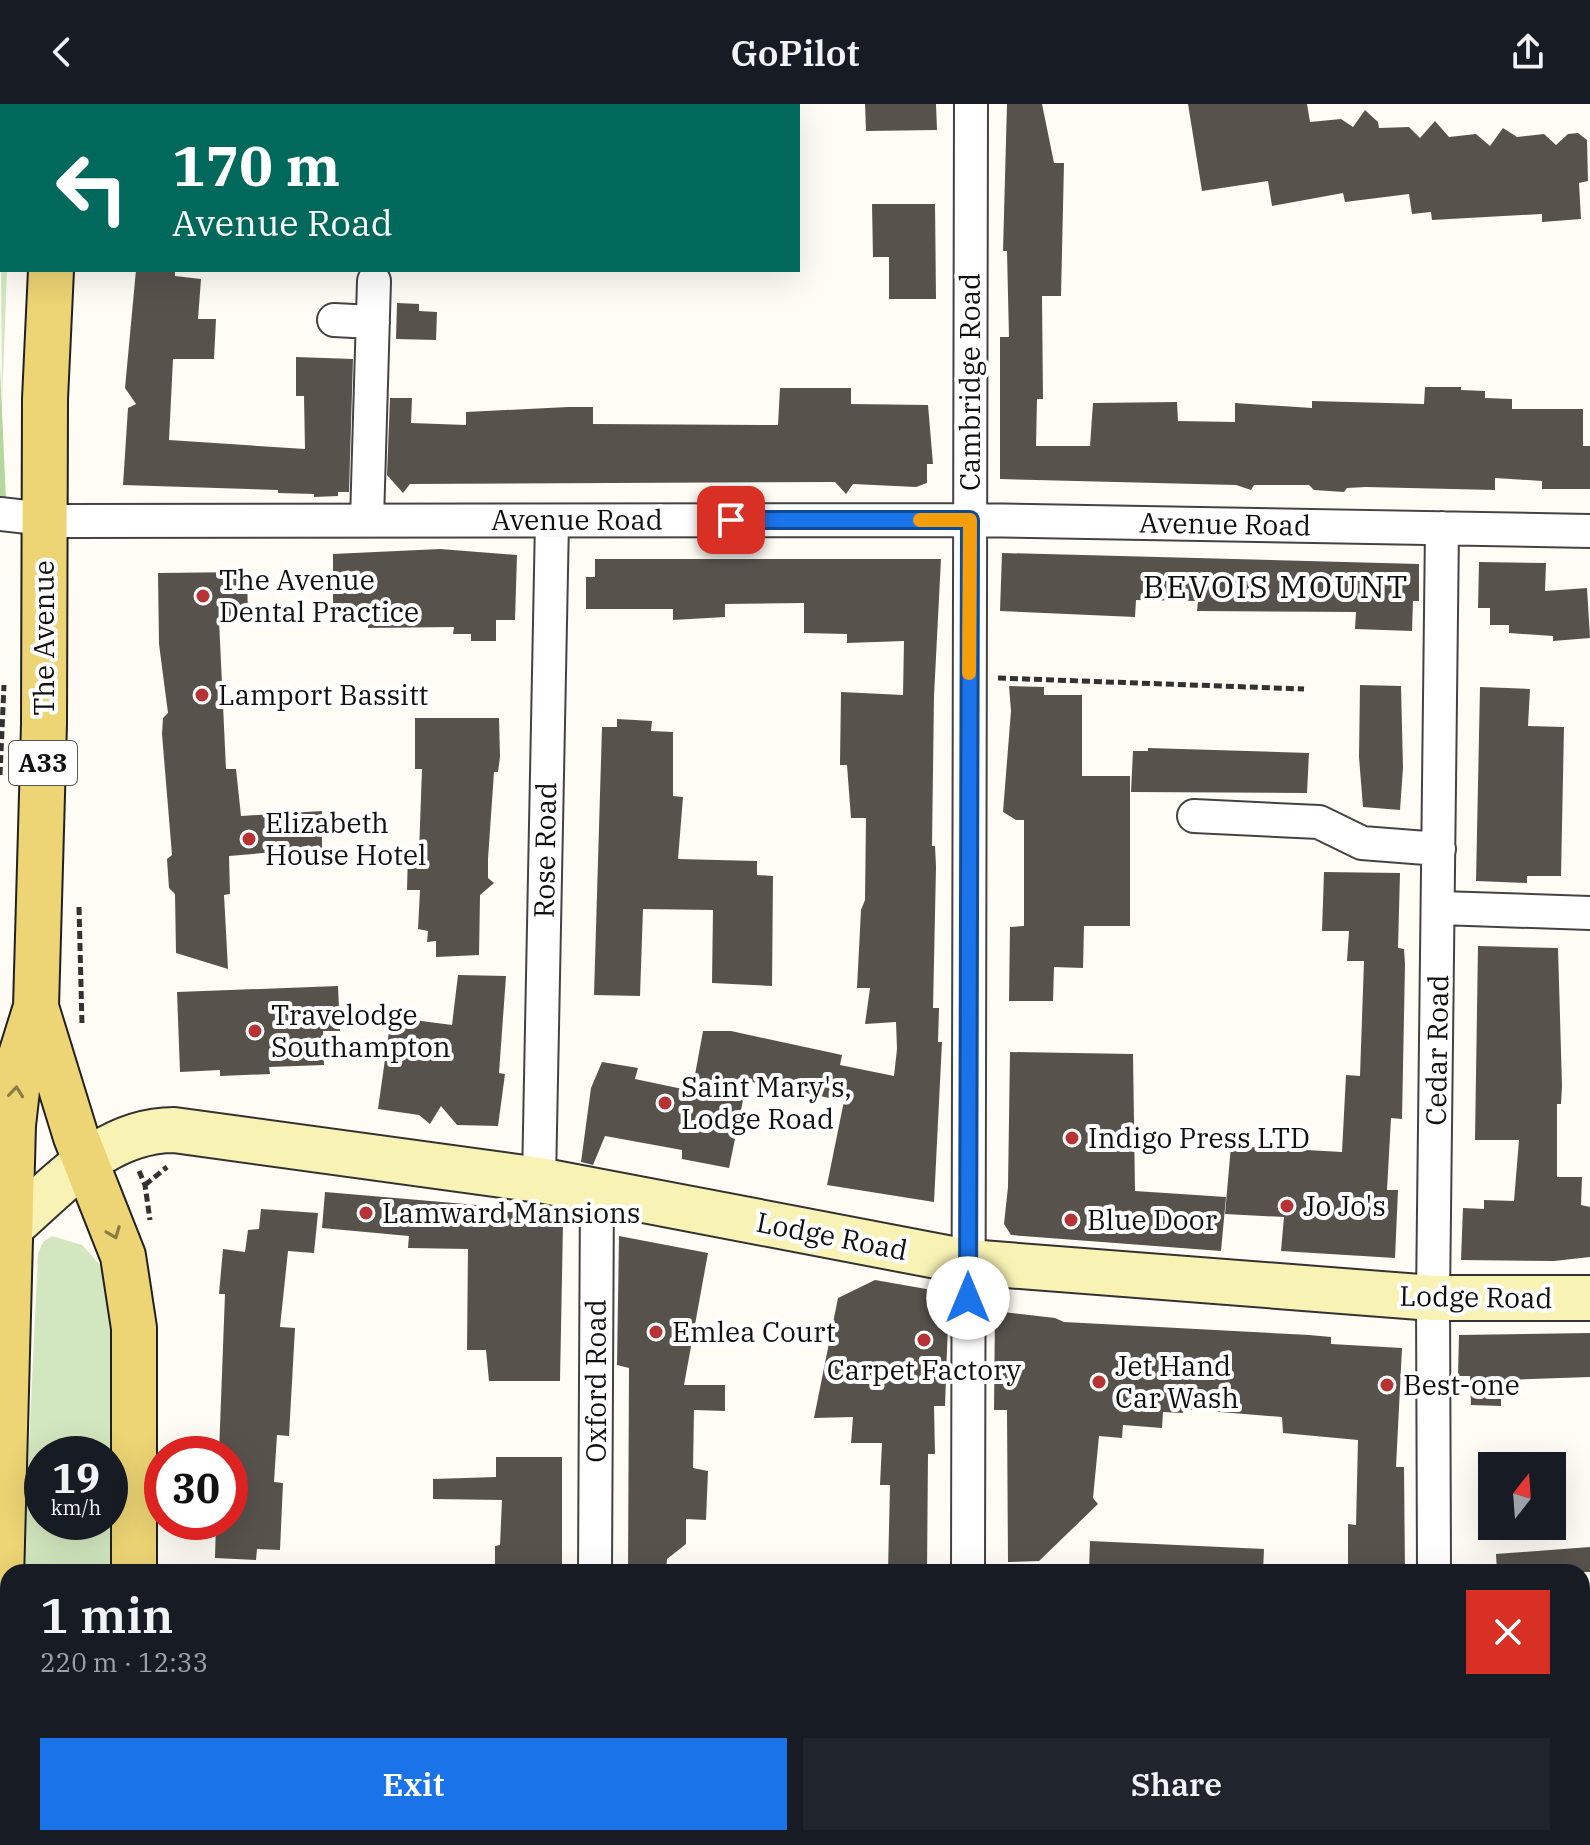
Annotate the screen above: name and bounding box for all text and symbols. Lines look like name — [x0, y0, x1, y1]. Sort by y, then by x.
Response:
text: GoPilot — [730, 29, 860, 76]
icon: back — [40, 30, 84, 74]
icon: share — [1506, 30, 1550, 74]
text: 170 m — [172, 129, 340, 201]
icon: left — [40, 136, 144, 240]
text: Avenue Road — [172, 199, 393, 246]
street label: Cambridge Road — [951, 273, 988, 491]
pin — [697, 486, 765, 554]
icon: arrive — [709, 498, 753, 542]
street label: Avenue Road — [491, 501, 663, 538]
street label: Avenue Road — [1139, 504, 1311, 543]
street label: The Avenue — [25, 560, 62, 716]
place label: The Avenue Dental Practice — [219, 561, 419, 630]
district label: BEVOIS MOUNT — [1143, 565, 1409, 607]
marker: The Avenue Dental Practice — [194, 587, 212, 605]
place label: Lamport Bassitt — [218, 676, 429, 713]
marker: Lamport Bassitt — [193, 686, 211, 704]
road number: A33 — [9, 741, 77, 785]
street label: Rose Road — [525, 782, 564, 918]
place label: Elizabeth House Hotel — [265, 804, 426, 873]
marker: Elizabeth House Hotel — [240, 830, 258, 848]
street label: Cedar Road — [1417, 974, 1456, 1126]
place label: Travelodge Southampton — [271, 996, 451, 1065]
marker: Travelodge Southampton — [246, 1022, 264, 1040]
place label: Saint Mary's, Lodge Road — [681, 1068, 852, 1137]
one-way arrow — [8, 1085, 25, 1098]
marker: Saint Mary's, Lodge Road — [656, 1094, 674, 1112]
place label: Indigo Press LTD — [1088, 1119, 1310, 1156]
marker: Indigo Press LTD — [1063, 1129, 1081, 1147]
place label: Jo Jo's — [1303, 1187, 1386, 1224]
place label: Lamward Mansions — [382, 1194, 641, 1231]
marker: Jo Jo's — [1278, 1197, 1296, 1215]
place label: Blue Door — [1087, 1201, 1218, 1238]
street label: Lodge Road — [753, 1203, 911, 1268]
marker: Lamward Mansions — [357, 1204, 375, 1222]
marker: Blue Door — [1062, 1211, 1080, 1229]
one-way arrow — [104, 1225, 121, 1239]
position arrow — [926, 1256, 1010, 1340]
street label: Lodge Road — [1399, 1277, 1553, 1316]
street label: Oxford Road — [577, 1299, 614, 1463]
place label: Emlea Court — [672, 1313, 836, 1350]
marker: Emlea Court — [647, 1323, 665, 1341]
marker: Carpet Factory — [915, 1331, 933, 1349]
place label: Jet Hand Car Wash — [1115, 1347, 1239, 1416]
place label: Carpet Factory — [827, 1351, 1021, 1388]
place label: Best-one — [1403, 1366, 1520, 1403]
marker: Jet Hand Car Wash — [1090, 1373, 1108, 1391]
marker: Best-one — [1378, 1376, 1396, 1394]
speed limit sign: 30 — [144, 1436, 248, 1540]
text: 19 — [52, 1452, 100, 1504]
north arrow — [1478, 1452, 1566, 1540]
map controls — [1478, 1452, 1566, 1540]
text: km/h — [51, 1494, 101, 1521]
text: 1 min — [40, 1584, 173, 1646]
button: close — [1466, 1590, 1550, 1674]
text: 220 m · 12:33 — [40, 1645, 208, 1679]
button: Exit — [40, 1738, 787, 1830]
button: Share — [803, 1738, 1550, 1830]

